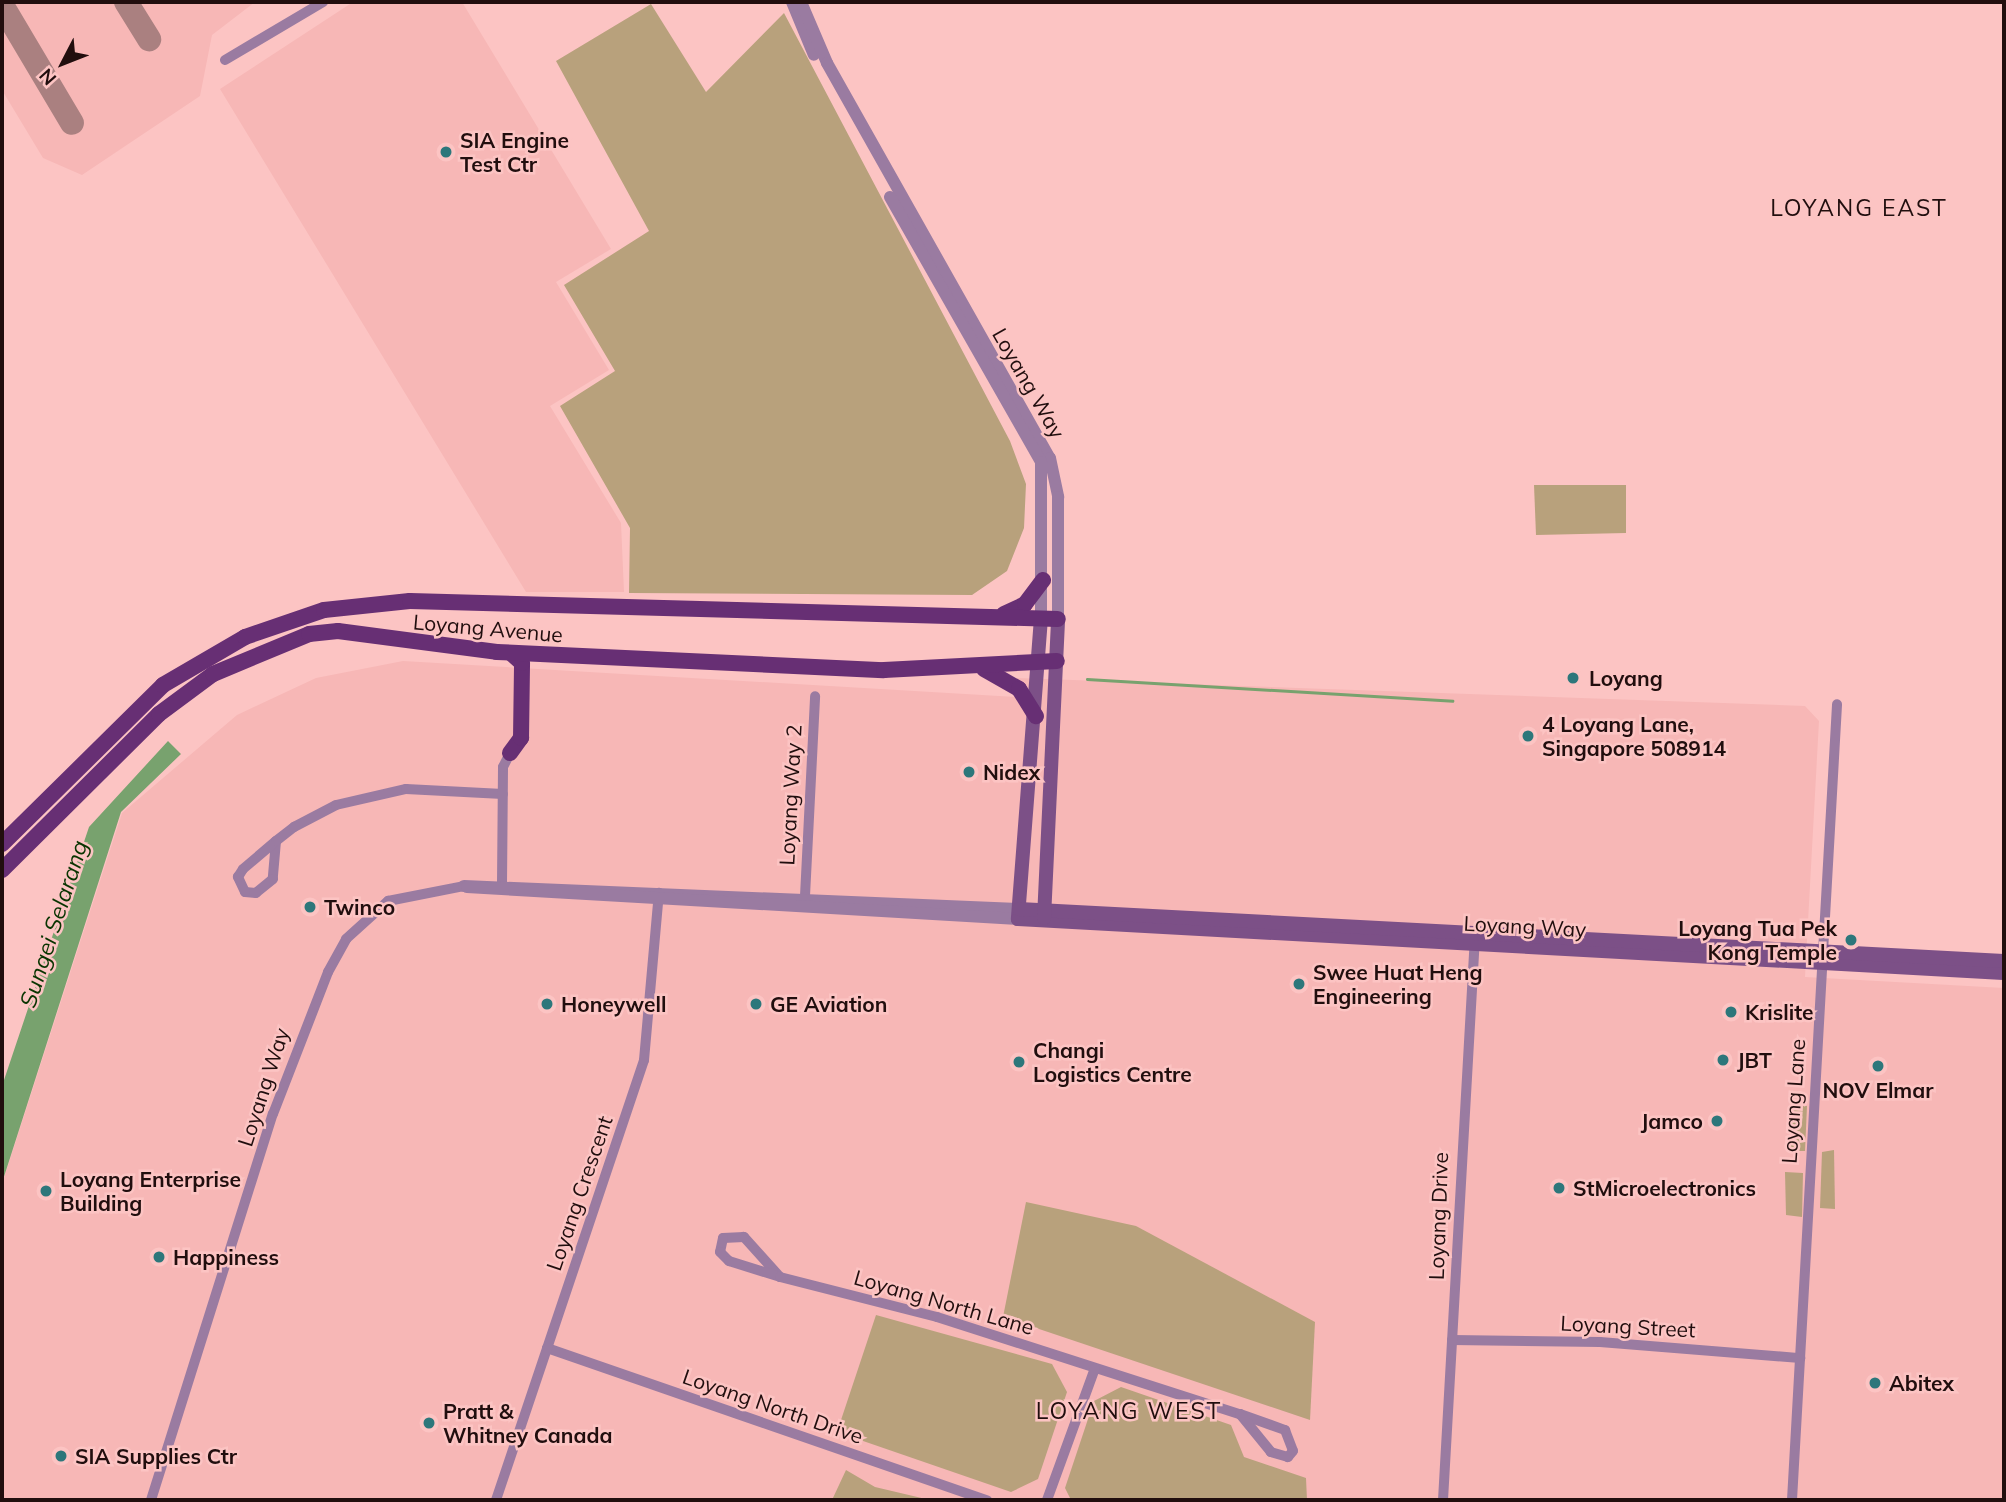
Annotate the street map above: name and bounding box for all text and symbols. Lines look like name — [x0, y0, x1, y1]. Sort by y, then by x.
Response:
north arrow — [28, 28, 98, 98]
text: N — [34, 64, 61, 90]
place label: SIA Engine Test Ctr — [460, 127, 569, 177]
marker: SIA Engine Test Ctr — [438, 144, 454, 160]
district label: LOYANG EAST — [1772, 194, 1946, 222]
street label: Loyang Way — [987, 323, 1071, 443]
street label: Loyang Avenue — [412, 609, 564, 647]
place label: Loyang — [1589, 665, 1663, 691]
marker: Loyang — [1563, 668, 1583, 688]
place label: 4 Loyang Lane, Singapore 508914 — [1542, 711, 1726, 761]
street label: Loyang Way 2 — [774, 724, 806, 866]
marker: 4 Loyang Lane, Singapore 508914 — [1520, 728, 1536, 744]
place label: Nidex — [983, 759, 1040, 785]
marker: Nidex — [961, 764, 977, 780]
water label: Sungei Selarang — [14, 837, 94, 1011]
place label: Twinco — [324, 894, 395, 920]
marker: Twinco — [302, 899, 318, 915]
street label: Loyang Way — [1463, 910, 1587, 942]
place label: Loyang Tua Pek Kong Temple — [1678, 915, 1837, 965]
marker: Loyang Tua Pek Kong Temple — [1843, 932, 1859, 948]
place label: Swee Huat Heng Engineering — [1313, 959, 1482, 1009]
marker: Swee Huat Heng Engineering — [1291, 976, 1307, 992]
place label: Honeywell — [561, 991, 666, 1017]
place label: GE Aviation — [770, 991, 887, 1017]
marker: Honeywell — [539, 996, 555, 1012]
marker: GE Aviation — [748, 996, 764, 1012]
place label: Krislite — [1745, 999, 1814, 1025]
marker: Krislite — [1723, 1004, 1739, 1020]
street label: Loyang Way — [232, 1025, 294, 1149]
place label: Changi Logistics Centre — [1033, 1037, 1192, 1087]
street label: Loyang Lane — [1776, 1038, 1810, 1164]
place label: JBT — [1737, 1047, 1772, 1073]
marker: JBT — [1715, 1052, 1731, 1068]
marker: Changi Logistics Centre — [1011, 1054, 1027, 1070]
marker: NOV Elmar — [1870, 1058, 1886, 1074]
place label: NOV Elmar — [1822, 1077, 1934, 1103]
place label: Jamco — [1641, 1108, 1703, 1134]
street label: Loyang Crescent — [541, 1112, 617, 1274]
marker: Jamco — [1709, 1113, 1725, 1129]
street label: Loyang Drive — [1423, 1152, 1453, 1280]
place label: Loyang Enterprise Building — [60, 1166, 241, 1216]
place label: StMicroelectronics — [1573, 1175, 1756, 1201]
marker: StMicroelectronics — [1551, 1180, 1567, 1196]
marker: Loyang Enterprise Building — [38, 1183, 54, 1199]
place label: Happiness — [173, 1244, 279, 1270]
marker: Happiness — [151, 1249, 167, 1265]
street label: Loyang North Lane — [851, 1264, 1037, 1340]
street label: Loyang Street — [1560, 1310, 1696, 1342]
street label: Loyang North Drive — [680, 1363, 866, 1449]
place label: Abitex — [1889, 1370, 1954, 1396]
marker: Abitex — [1867, 1375, 1883, 1391]
district label: LOYANG WEST — [1037, 1397, 1221, 1425]
place label: Pratt & Whitney Canada — [443, 1398, 613, 1448]
marker: Pratt & Whitney Canada — [421, 1415, 437, 1431]
place label: SIA Supplies Ctr — [75, 1443, 237, 1469]
marker: SIA Supplies Ctr — [53, 1448, 69, 1464]

